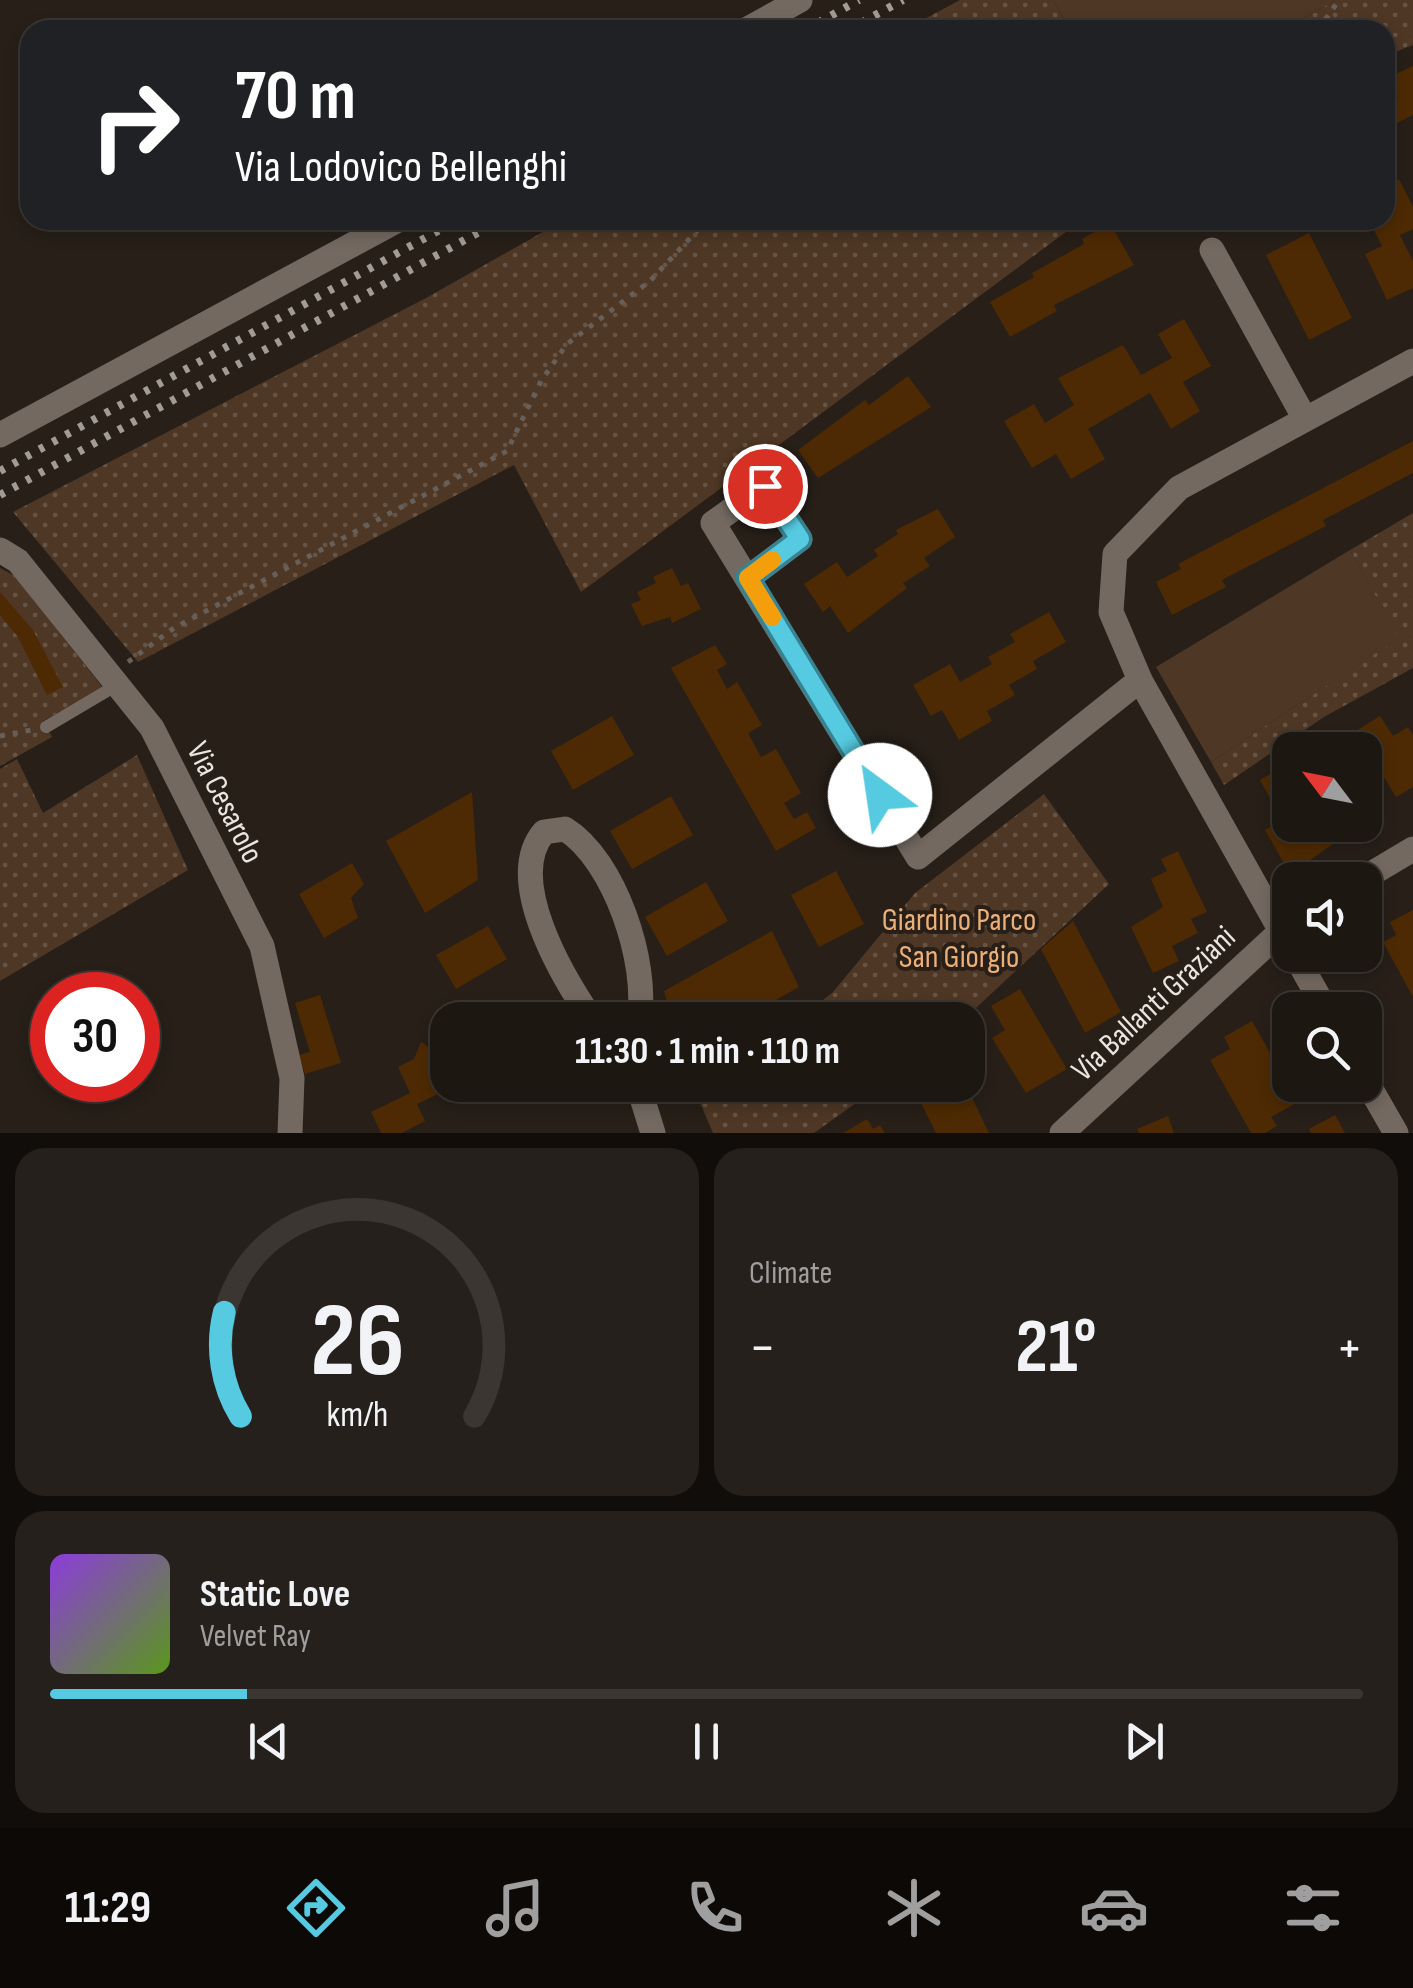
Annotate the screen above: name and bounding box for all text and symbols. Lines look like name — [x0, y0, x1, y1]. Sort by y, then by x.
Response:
text: 70 m — [235, 55, 356, 139]
icon: right — [70, 60, 200, 190]
text: Via Lodovico Bellenghi — [235, 140, 567, 195]
pin — [723, 444, 808, 529]
icon: arrive — [738, 459, 793, 514]
north arrow — [1272, 732, 1382, 842]
map controls — [1272, 732, 1382, 1102]
street label: Via Cesarolo — [178, 736, 272, 870]
position arrow — [828, 743, 932, 847]
button: sound — [1272, 862, 1382, 972]
park label: Giardino Parco San Giorgio — [882, 901, 1036, 977]
street label: Via Ballanti Graziani — [1064, 918, 1244, 1090]
speed limit sign: 30 — [30, 972, 160, 1102]
button: search — [1272, 992, 1382, 1102]
text: 11:30 · 1 min · 110 m — [575, 1029, 840, 1074]
text: Climate — [749, 1254, 832, 1293]
text: 26 — [310, 1280, 404, 1405]
text: 21° — [1015, 1303, 1097, 1394]
text: − — [749, 1315, 776, 1382]
text: + — [1336, 1315, 1363, 1382]
text: km/h — [326, 1394, 388, 1437]
text: Static Love — [200, 1572, 350, 1617]
text: Velvet Ray — [200, 1617, 311, 1656]
icon: previous — [241, 1714, 296, 1769]
icon: pause — [679, 1714, 734, 1769]
icon: next — [1117, 1714, 1172, 1769]
icon: directions — [281, 1873, 351, 1943]
icon: music — [480, 1873, 550, 1943]
icon: phone — [680, 1873, 750, 1943]
icon: climate — [879, 1873, 949, 1943]
icon: car — [1079, 1873, 1149, 1943]
icon: filters — [1278, 1873, 1348, 1943]
text: 11:29 — [65, 1881, 151, 1936]

